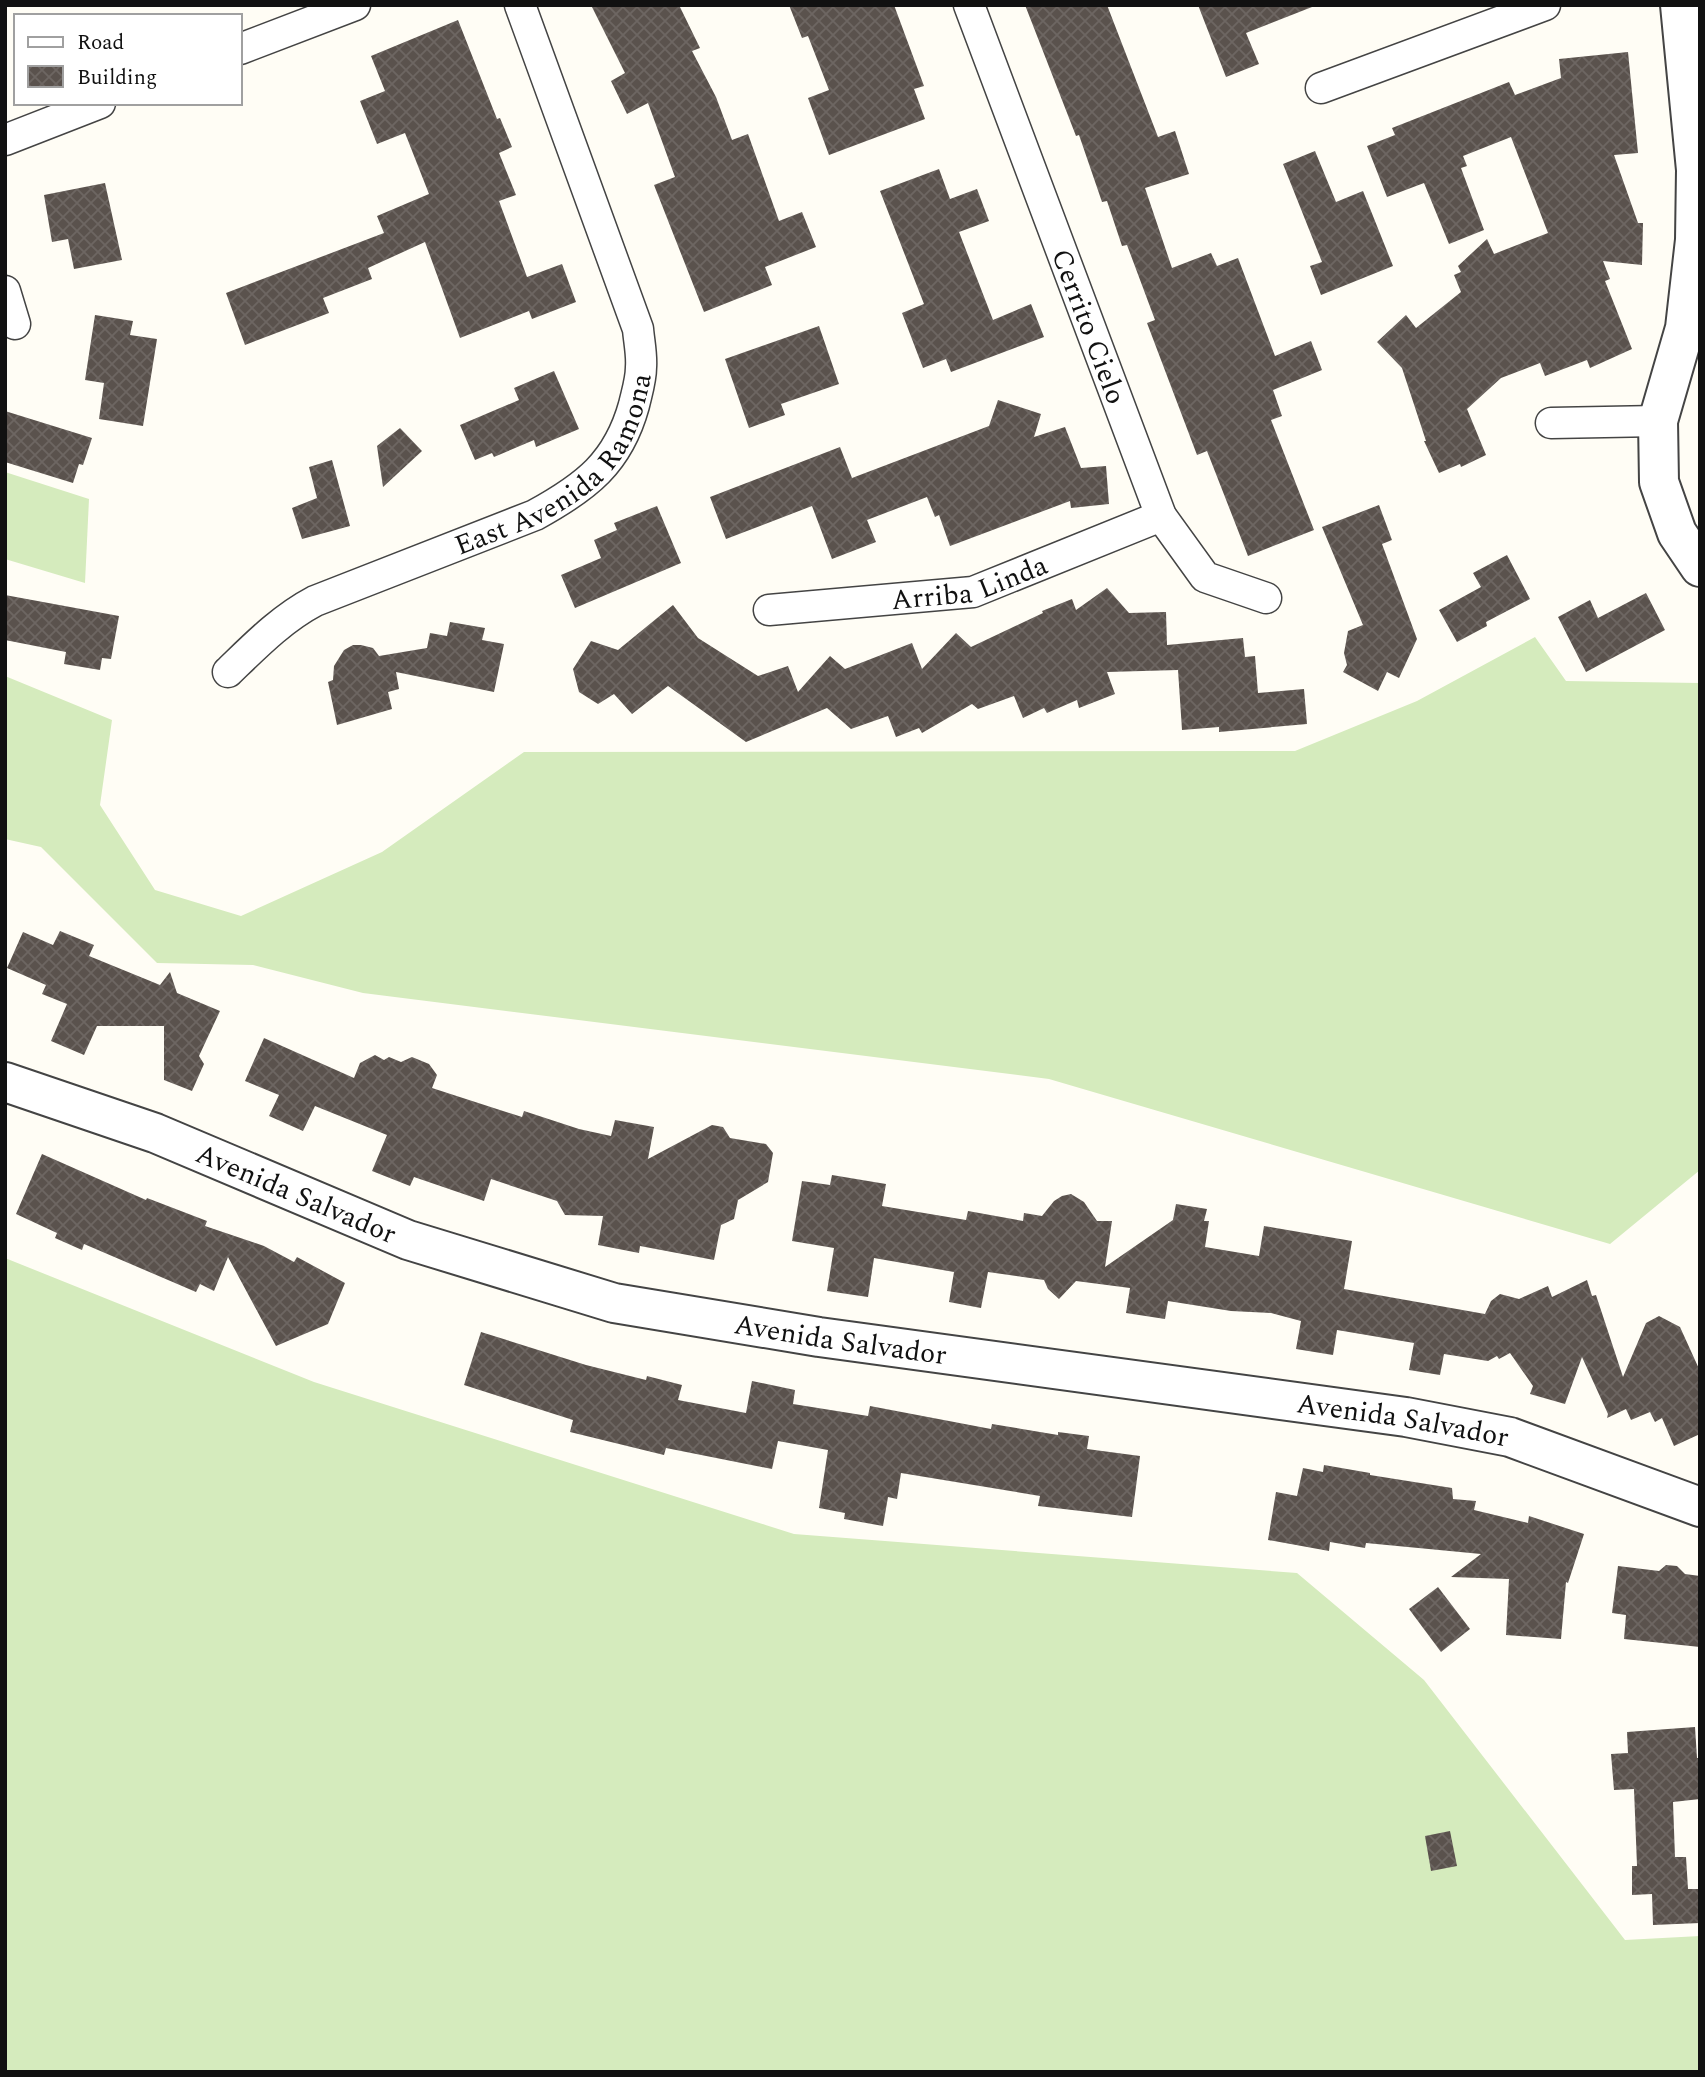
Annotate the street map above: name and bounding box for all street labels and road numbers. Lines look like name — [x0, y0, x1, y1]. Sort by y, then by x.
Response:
street label: Cerrito Cielo — [1039, 243, 1137, 410]
street label: East Avenida Ramona — [448, 370, 664, 567]
street label: Arriba Linda — [889, 544, 1055, 622]
street label: Avenida Salvador — [189, 1133, 403, 1256]
street label: Avenida Salvador — [731, 1303, 949, 1377]
street label: Avenida Salvador — [1294, 1382, 1512, 1459]

